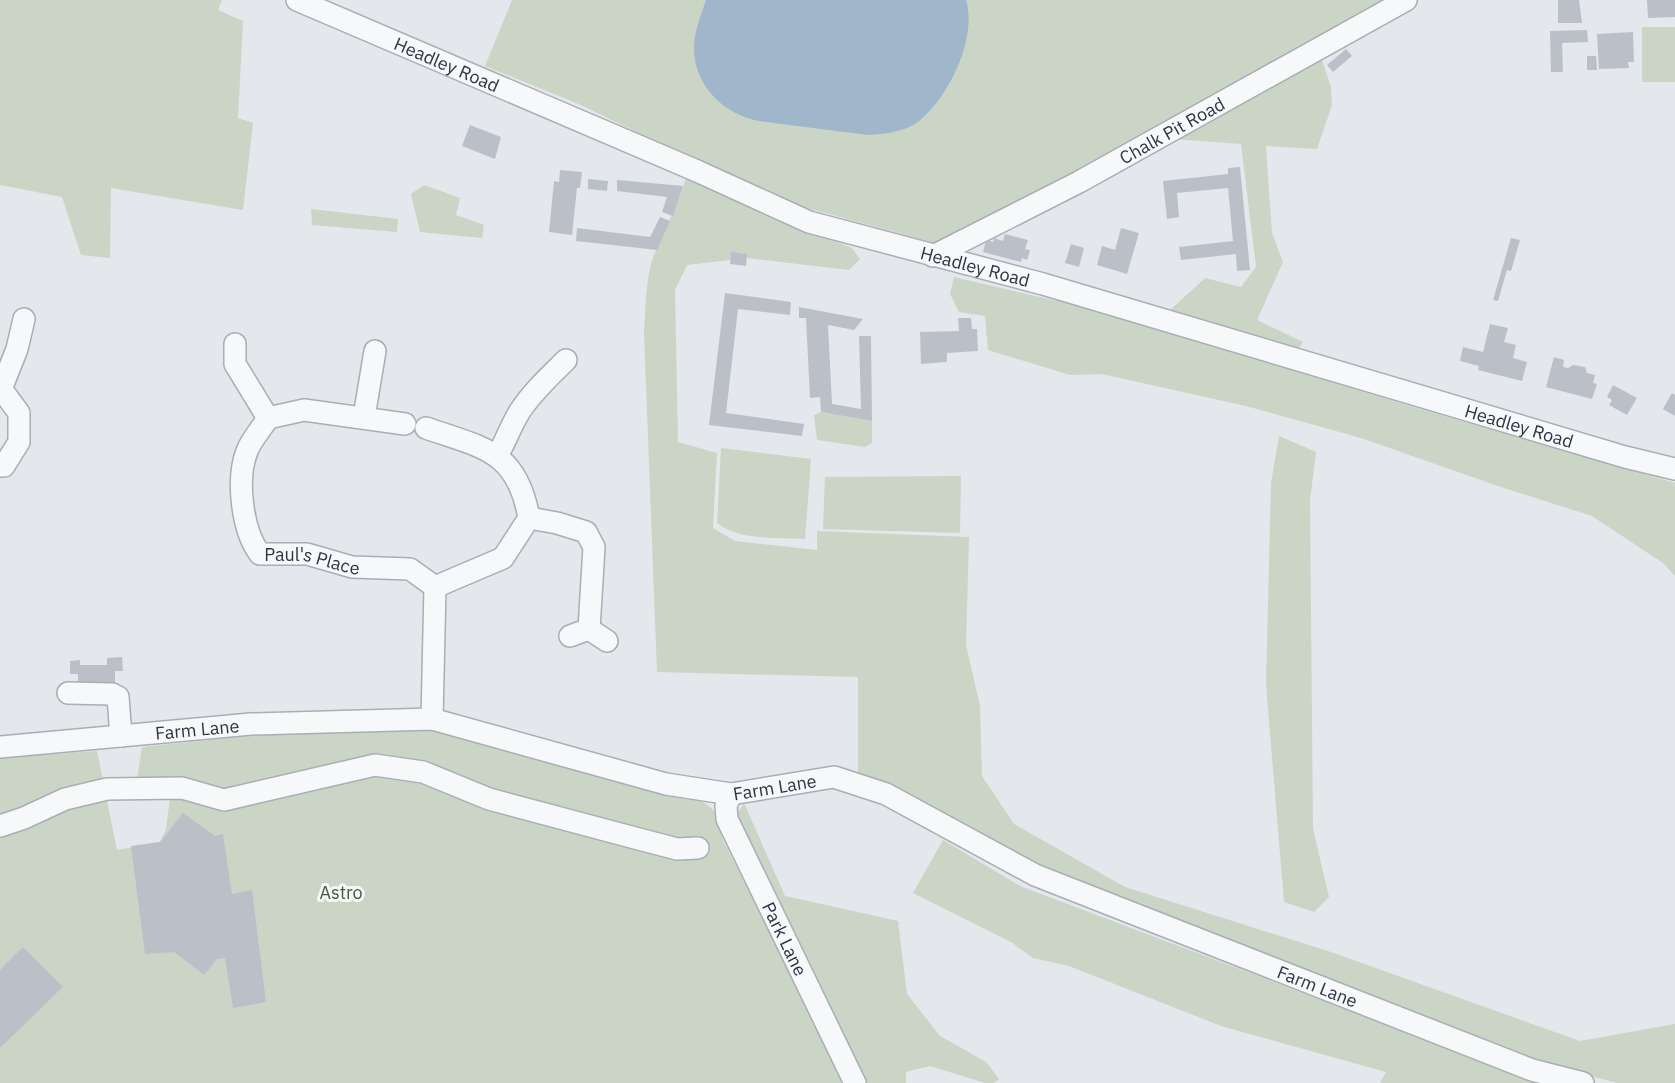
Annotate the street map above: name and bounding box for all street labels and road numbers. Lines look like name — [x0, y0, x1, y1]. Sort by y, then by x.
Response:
street label: Headley Road — [391, 31, 503, 97]
street label: Chalk Pit Road — [1115, 92, 1229, 169]
street label: Headley Road — [918, 241, 1032, 291]
street label: Headley Road — [1462, 399, 1576, 453]
street label: Paul's Place — [264, 542, 360, 579]
street label: Farm Lane — [154, 714, 240, 744]
street label: Farm Lane — [731, 769, 818, 805]
street label: Park Lane — [757, 898, 813, 980]
street label: Farm Lane — [1274, 960, 1361, 1012]

